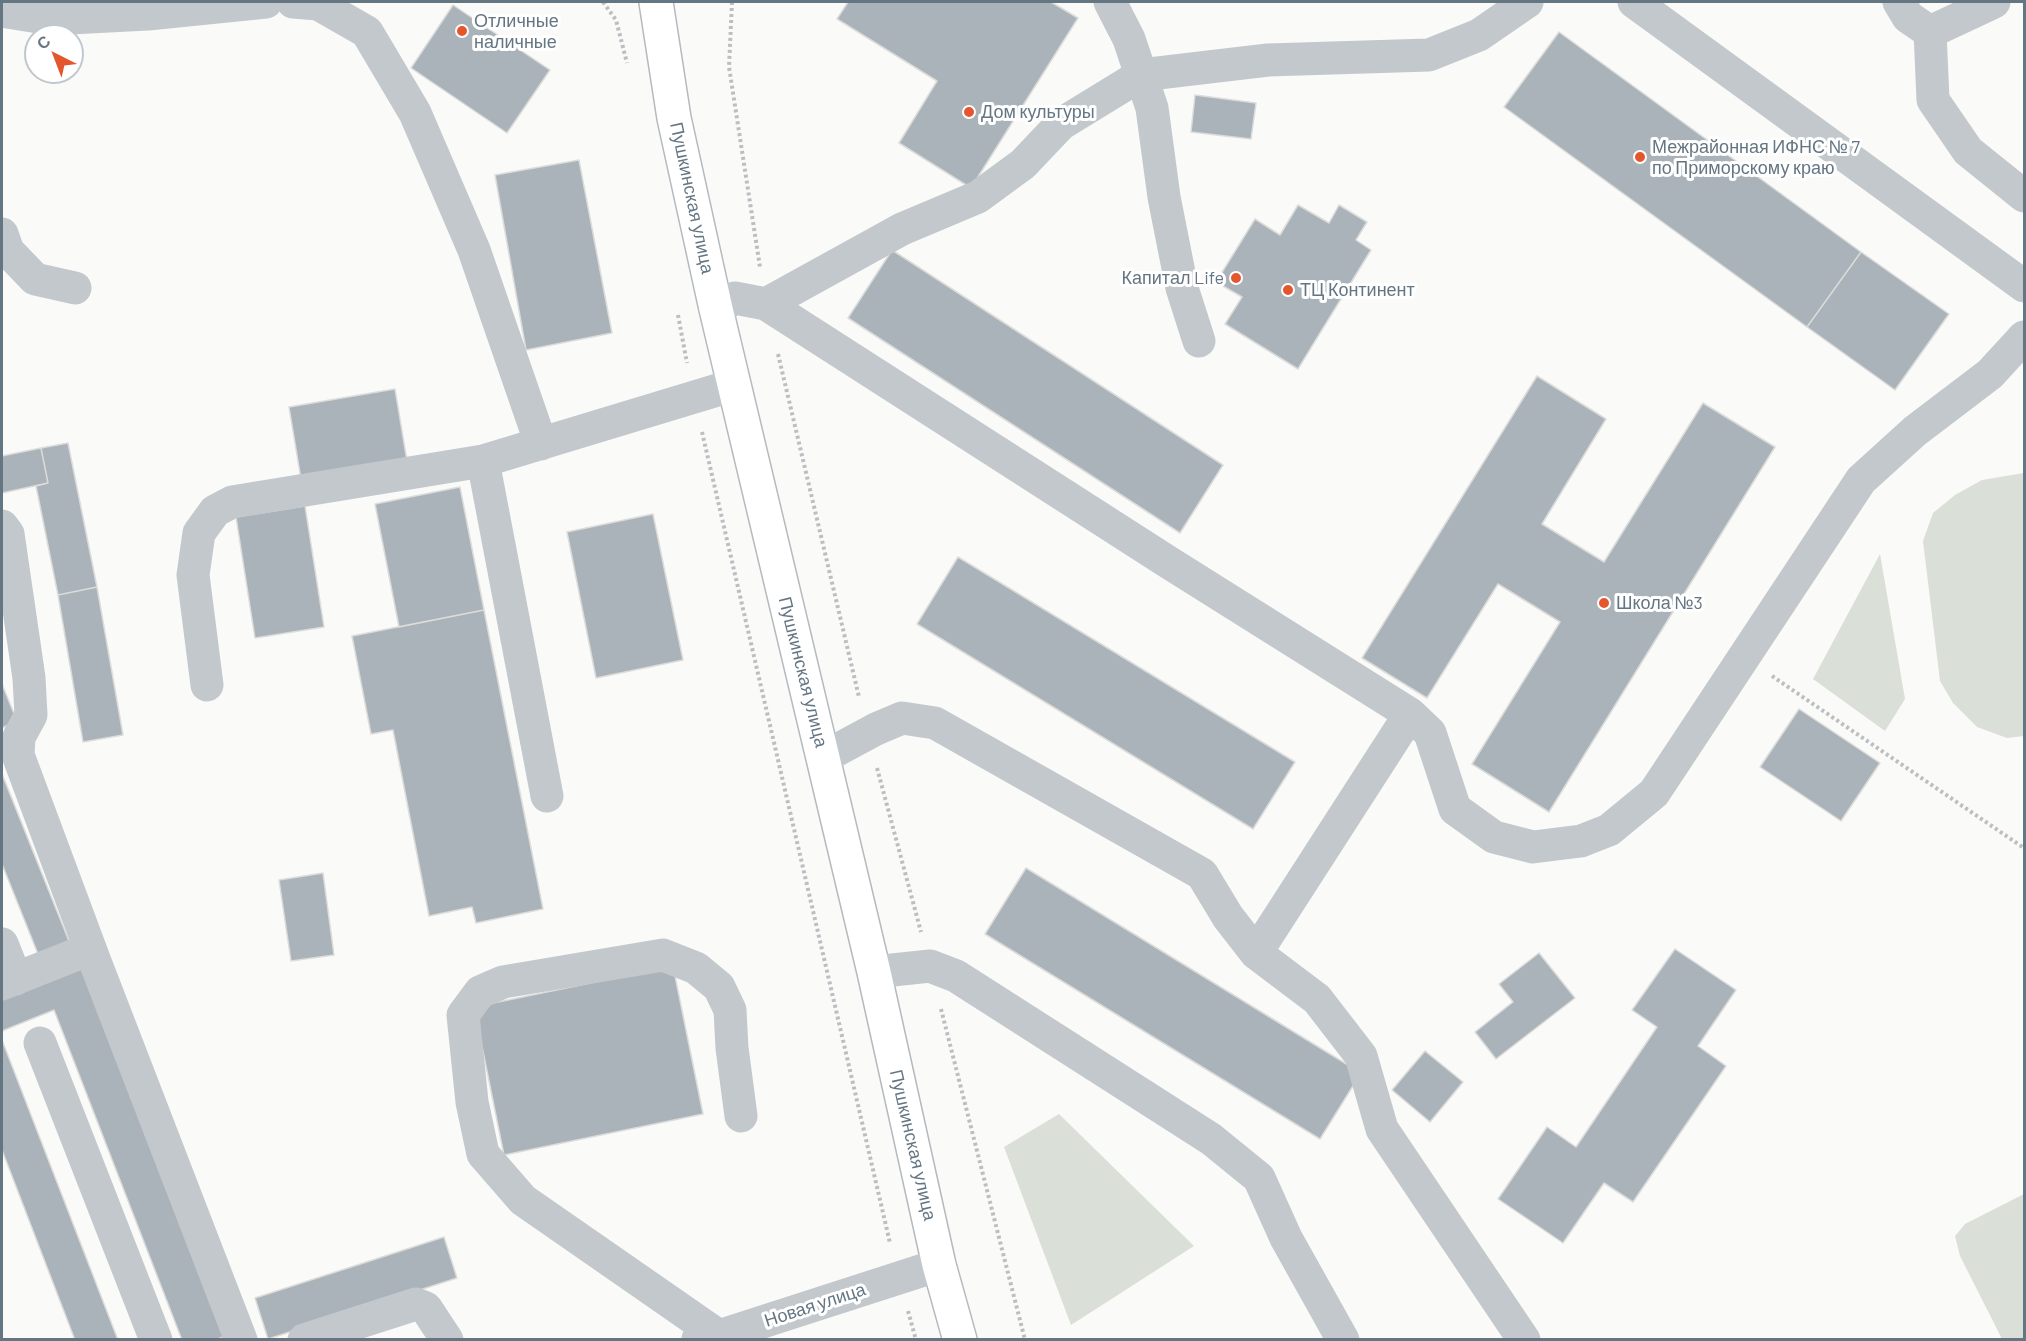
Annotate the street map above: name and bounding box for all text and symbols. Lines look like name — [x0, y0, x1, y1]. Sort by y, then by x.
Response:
place label: Отличные наличные — [474, 10, 559, 52]
north arrow — [24, 24, 84, 84]
marker: Отличные наличные — [455, 24, 469, 38]
text: С — [32, 31, 54, 53]
place label: Дом культуры — [981, 101, 1095, 123]
marker: Дом культуры — [962, 105, 976, 119]
street label: Пушкинская улица — [665, 120, 719, 276]
place label: Межрайонная ИФНС № 7 по Приморскому краю — [1652, 136, 1860, 178]
marker: Межрайонная ИФНС № 7 по Приморскому краю — [1633, 150, 1647, 164]
place label: Капитал Life — [1122, 267, 1224, 289]
marker: Капитал Life — [1229, 271, 1243, 285]
place label: ТЦ Континент — [1300, 279, 1415, 301]
marker: ТЦ Континент — [1281, 283, 1295, 297]
place label: Школа №3 — [1616, 592, 1703, 614]
street label: Пушкинская улица — [774, 595, 832, 749]
marker: Школа №3 — [1597, 596, 1611, 610]
street label: Пушкинская улица — [885, 1067, 941, 1223]
street label: Новая улица — [762, 1278, 868, 1332]

